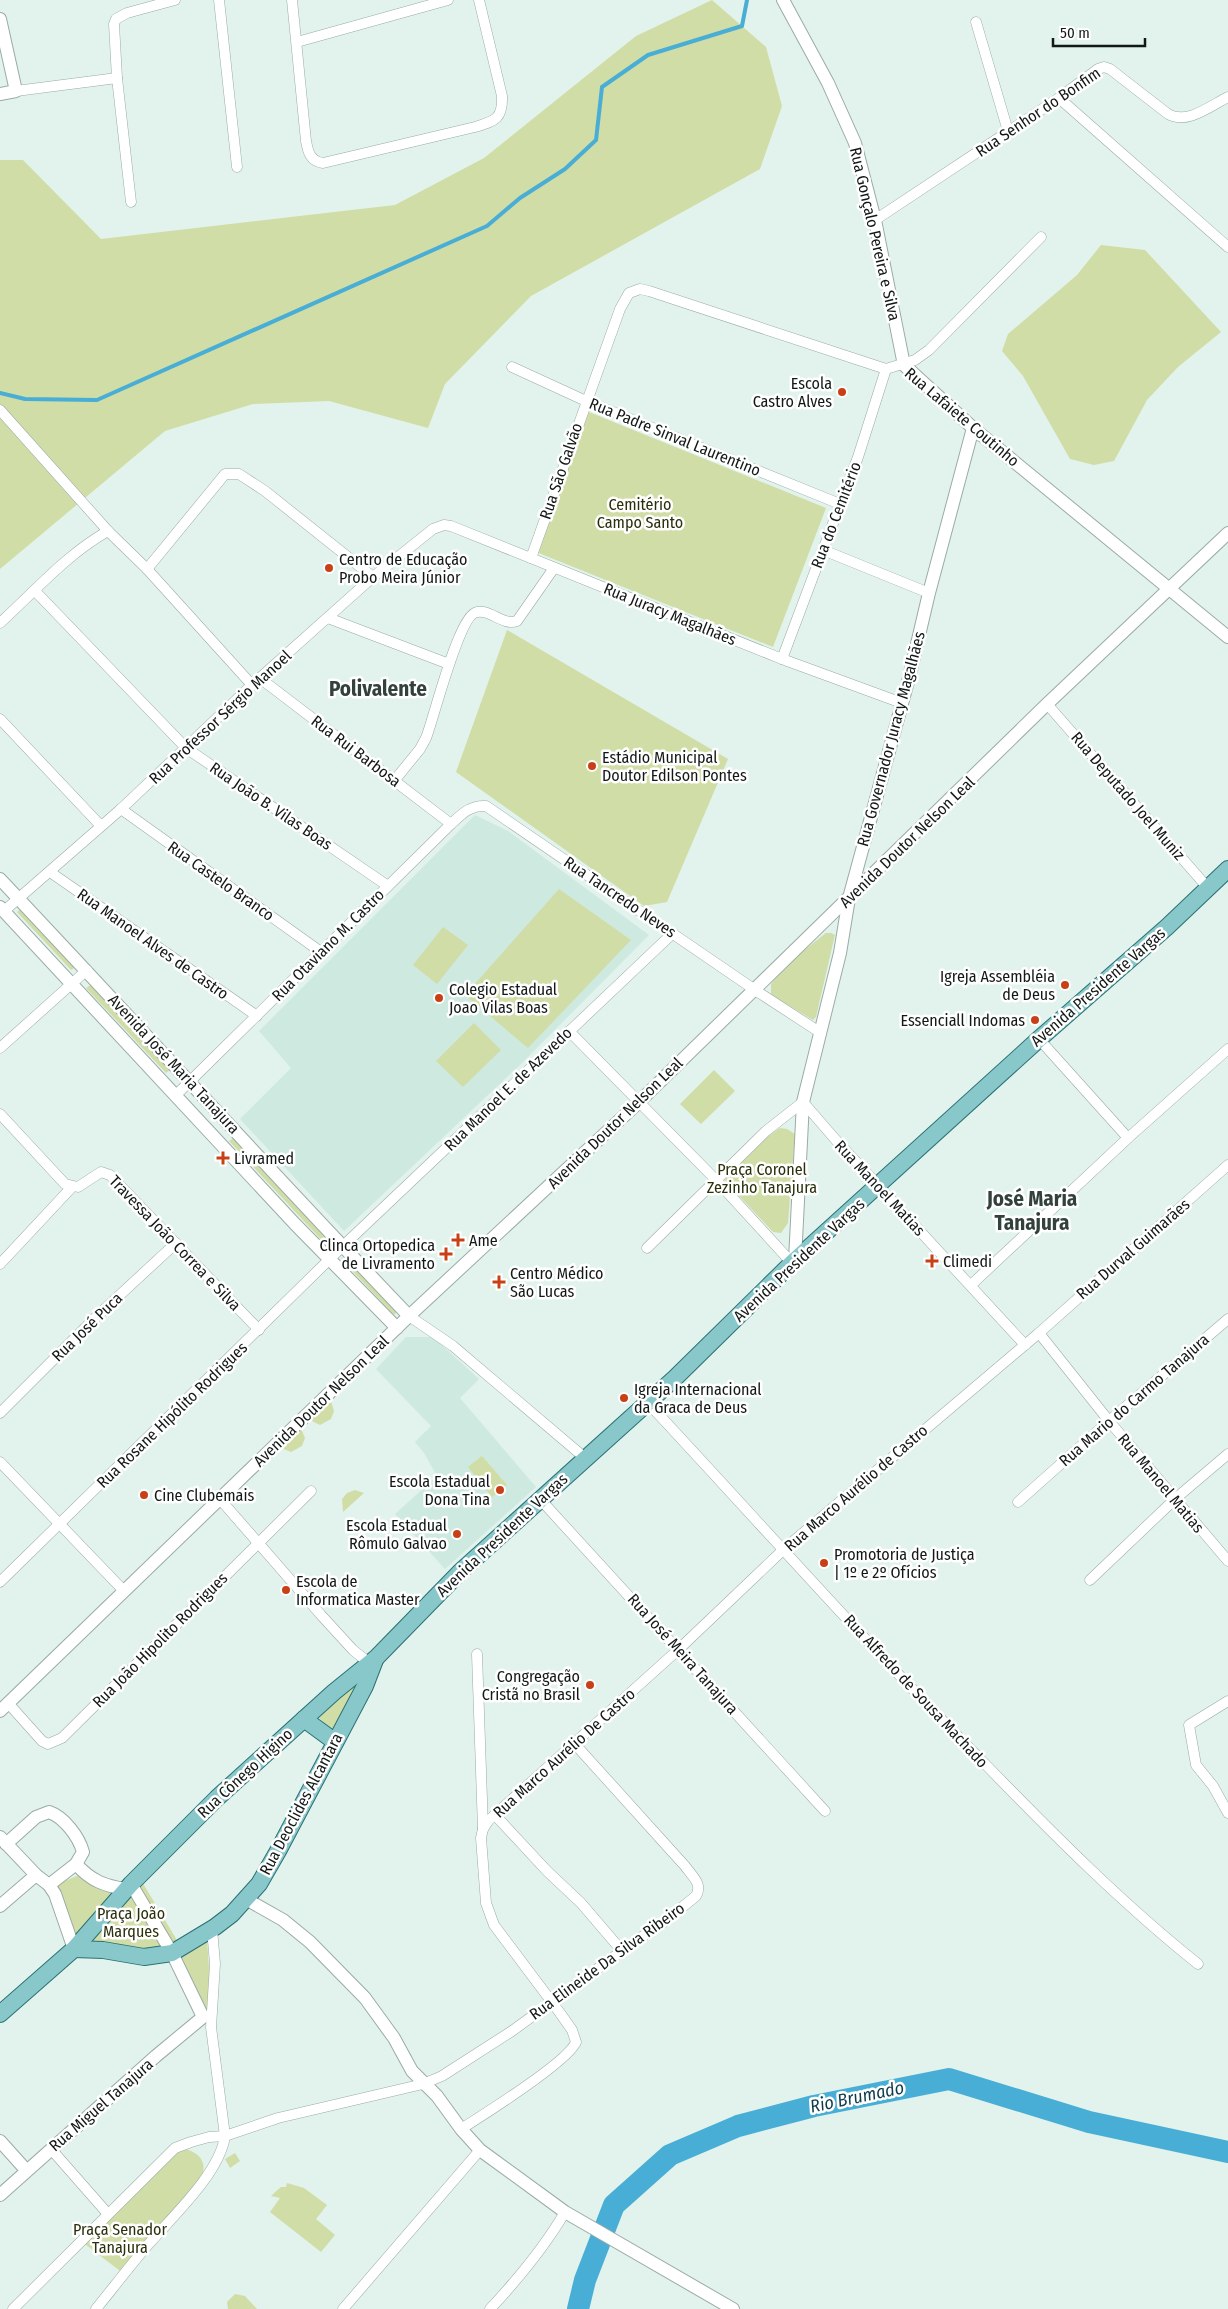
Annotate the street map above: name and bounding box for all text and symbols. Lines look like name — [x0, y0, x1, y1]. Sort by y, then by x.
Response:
scale bar — [1053, 15, 1146, 47]
text: 50 m — [1060, 24, 1090, 42]
street label: Rua Senhor do Bonfim — [972, 63, 1104, 161]
street label: Rua Gonçalo Pereira e Silva — [846, 145, 904, 323]
street label: Rua Lafaiete Coutinho — [901, 364, 1023, 470]
place label: Escola Castro Alves — [753, 374, 832, 411]
marker: Escola Castro Alves — [836, 386, 848, 398]
street label: Rua Padre Sinval Laurentino — [587, 394, 763, 480]
street label: Rua São Galvão — [536, 420, 586, 522]
street label: Rua do Cemitério — [807, 459, 865, 571]
park label: Cemitério Campo Santo — [597, 495, 683, 532]
place label: Centro de Educação Probo Meira Júnior — [339, 550, 468, 587]
marker: Centro de Educação Probo Meira Júnior — [323, 562, 335, 574]
street label: Rua Juracy Magalhães — [601, 579, 739, 649]
street label: Rua Governador Juracy Magalhães — [853, 629, 929, 849]
street label: Rua Professor Sérgio Manoel — [145, 646, 295, 788]
district label: Polivalente — [329, 676, 427, 702]
street label: Rua Rui Barbosa — [307, 711, 405, 791]
street label: Rua Deputado Joel Muniz — [1067, 728, 1189, 864]
place label: Estádio Municipal Doutor Edilson Pontes — [602, 748, 747, 785]
street label: Rua João B. Vilas Boas — [206, 758, 336, 854]
marker: Estádio Municipal Doutor Edilson Pontes — [586, 760, 598, 772]
street label: Avenida Doutor Nelson Leal — [835, 772, 979, 912]
street label: Rua Castelo Branco — [164, 837, 278, 925]
street label: Rua Tancredo Neves — [560, 852, 680, 942]
street label: Rua Manoel Alves de Castro — [74, 885, 232, 1003]
street label: Rua Otaviano M. Castro — [268, 885, 388, 1005]
street label: Avenida Presidente Vargas — [1027, 923, 1169, 1051]
place label: Igreja Assembléia de Deus — [940, 967, 1055, 1004]
marker: Igreja Assembléia de Deus — [1059, 979, 1071, 991]
place label: Colegio Estadual Joao Vilas Boas — [449, 980, 557, 1017]
street label: Avenida José Maria Tanajura — [104, 990, 244, 1138]
marker: Colegio Estadual Joao Vilas Boas — [433, 992, 445, 1004]
place label: Essenciall Indomas — [900, 1011, 1025, 1030]
marker: Essenciall Indomas — [1029, 1014, 1041, 1026]
street label: Rua Manoel E. de Azevedo — [440, 1023, 576, 1155]
street label: Avenida Doutor Nelson Leal — [543, 1053, 687, 1193]
street label: Rua Manoel Matias — [831, 1136, 929, 1240]
place label: Livramed — [234, 1149, 294, 1168]
marker: Livramed — [216, 1151, 230, 1165]
park label: Praça Coronel Zezinho Tanajura — [707, 1160, 817, 1197]
street label: Travessa João Correa e Silva — [105, 1171, 245, 1315]
district label: José Maria Tanajura — [986, 1186, 1077, 1236]
street label: Avenida Presidente Vargas — [730, 1194, 868, 1326]
street label: Rua Durval Guimarães — [1072, 1195, 1194, 1303]
place label: Ame — [469, 1231, 498, 1250]
marker: Ame — [451, 1233, 465, 1247]
place label: Clinca Ortopedica de Livramento — [319, 1236, 435, 1273]
marker: Clinca Ortopedica de Livramento — [439, 1247, 453, 1261]
place label: Climedi — [943, 1252, 992, 1271]
marker: Climedi — [925, 1254, 939, 1268]
place label: Centro Médico São Lucas — [510, 1264, 604, 1301]
marker: Centro Médico São Lucas — [492, 1275, 506, 1289]
street label: Rua José Puca — [48, 1289, 126, 1365]
street label: Rua Mario do Carmo Tanajura — [1055, 1330, 1213, 1470]
street label: Avenida Doutor Nelson Leal — [249, 1331, 393, 1471]
street label: Rua Rosane Hipólito Rodrigues — [93, 1338, 251, 1492]
place label: Igreja Internacional da Graca de Deus — [634, 1380, 761, 1417]
marker: Igreja Internacional da Graca de Deus — [618, 1392, 630, 1404]
street label: Rua Marco Aurélio de Castro — [780, 1421, 932, 1555]
street label: Rua Manoel Matias — [1114, 1430, 1208, 1537]
street label: Avenida Presidente Vargas — [433, 1469, 571, 1601]
place label: Escola Estadual Dona Tina — [389, 1472, 490, 1509]
marker: Escola Estadual Dona Tina — [494, 1484, 506, 1496]
place label: Cine Clubemais — [154, 1486, 254, 1505]
marker: Cine Clubemais — [138, 1489, 150, 1501]
place label: Escola Estadual Rômulo Galvao — [346, 1516, 447, 1553]
marker: Escola Estadual Rômulo Galvao — [451, 1528, 463, 1540]
place label: Promotoria de Justiça | 1º e 2º Ofícios — [834, 1545, 975, 1582]
marker: Promotoria de Justiça | 1º e 2º Ofícios — [818, 1557, 830, 1569]
street label: Rua João Hipolito Rodrigues — [89, 1568, 232, 1711]
place label: Escola de Informatica Master — [296, 1572, 420, 1609]
marker: Escola de Informatica Master — [280, 1584, 292, 1596]
street label: Rua José Meira Tanajura — [624, 1590, 742, 1718]
street label: Rua Alfredo de Sousa Machado — [840, 1610, 992, 1772]
place label: Congregação Cristã no Brasil — [482, 1667, 580, 1704]
marker: Congregação Cristã no Brasil — [584, 1679, 596, 1691]
street label: Rua Marco Aurélio De Castro — [489, 1684, 639, 1822]
street label: Rua Cônego Higino — [194, 1724, 296, 1822]
street label: Rua Deoclides Alcantara — [256, 1730, 347, 1878]
street label: Rua Elineide Da Silva Ribeiro — [526, 1898, 688, 2024]
park label: Praça João Marques — [97, 1904, 165, 1941]
street label: Rua Miguel Tanajura — [45, 2055, 157, 2155]
water label: Rio Brumado — [808, 2076, 906, 2118]
park label: Praça Senador Tanajura — [73, 2220, 167, 2257]

